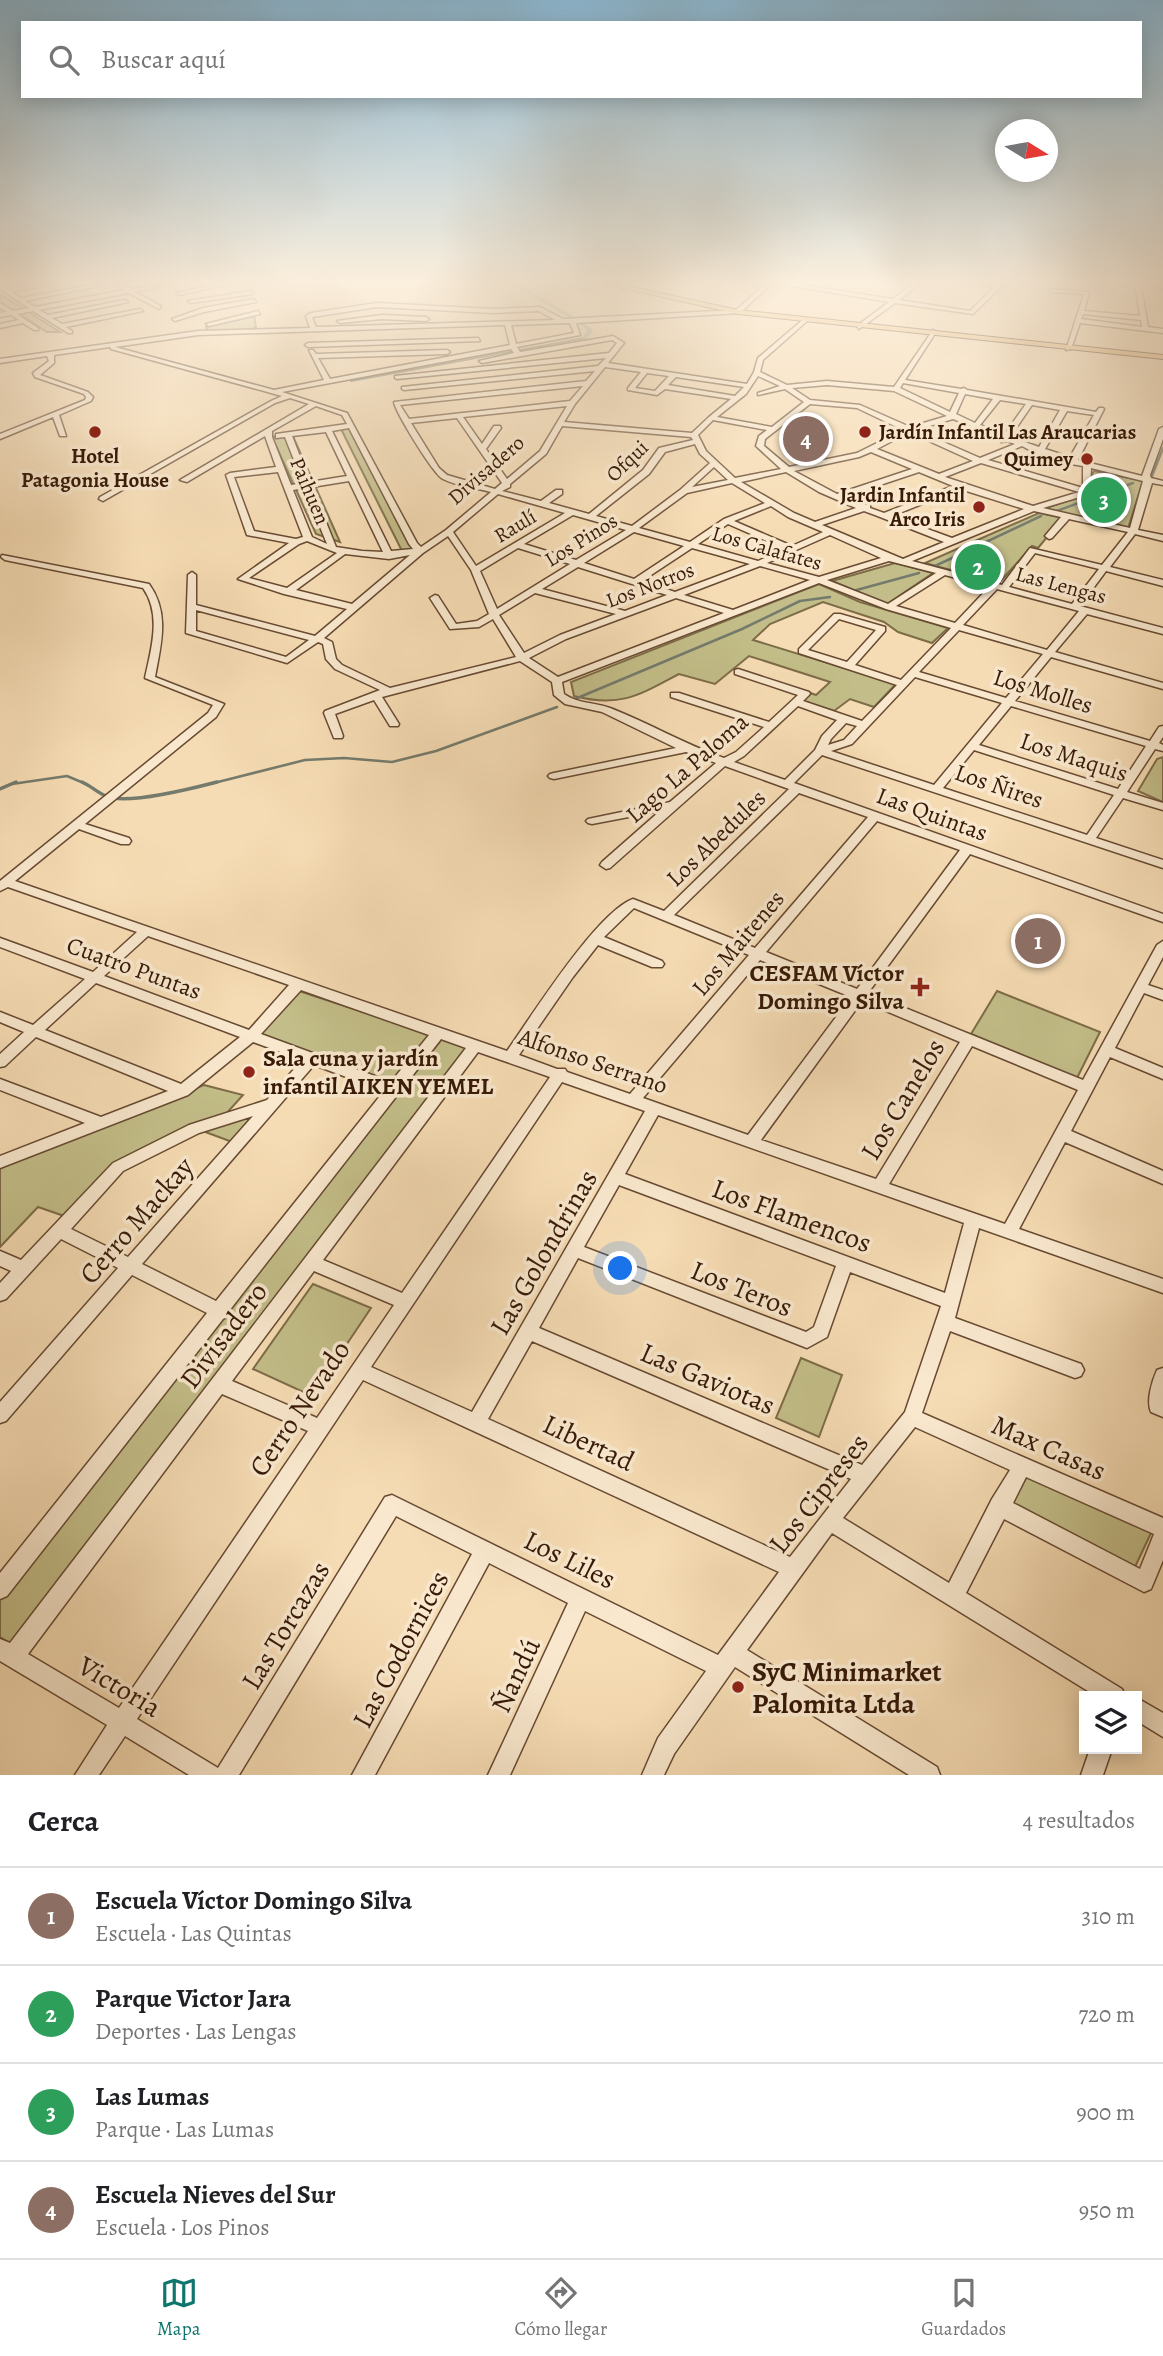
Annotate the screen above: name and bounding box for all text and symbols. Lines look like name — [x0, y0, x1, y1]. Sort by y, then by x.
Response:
search box — [21, 21, 1142, 98]
icon: search — [45, 41, 83, 79]
text: Buscar aquí — [101, 42, 226, 77]
north arrow — [995, 119, 1058, 182]
pin: 4 — [783, 413, 829, 465]
place label: Jardín Infantil Las Araucarias — [879, 418, 1136, 446]
marker: Hotel Patagonia House — [87, 424, 103, 440]
marker: Jardín Infantil Las Araucarias — [857, 424, 873, 440]
street label: Divisadero — [442, 429, 530, 511]
street label: Ofqui — [600, 434, 654, 488]
place label: Hotel Patagonia House — [21, 442, 169, 494]
place label: Quimey — [1004, 445, 1074, 473]
marker: Quimey — [1079, 451, 1095, 467]
street label: Paihuen — [283, 453, 337, 529]
pin: 3 — [1081, 474, 1127, 526]
place label: Jardin Infantil Arco Iris — [840, 481, 965, 533]
marker: Jardin Infantil Arco Iris — [971, 499, 987, 515]
street label: Raulí — [489, 502, 541, 549]
street label: Los Pinos — [539, 507, 623, 573]
street label: Los Calafates — [709, 519, 825, 577]
pin: 2 — [955, 541, 1001, 593]
street label: Los Notros — [602, 555, 698, 615]
street label: Las Lengas — [1012, 559, 1110, 611]
street label: Los Molles — [989, 661, 1097, 721]
street label: Lago La Paloma — [619, 705, 756, 830]
street label: Los Maquis — [1016, 725, 1132, 789]
street label: Los Ñires — [950, 756, 1048, 816]
street label: Las Quintas — [872, 779, 992, 849]
street label: Los Abedules — [659, 782, 773, 894]
street label: Los Maitenes — [684, 883, 792, 1003]
pin: 1 — [1015, 915, 1061, 967]
street label: Cuatro Puntas — [62, 929, 206, 1007]
place label: CESFAM Víctor Domingo Silva — [749, 957, 904, 1017]
marker: CESFAM Víctor Domingo Silva — [910, 977, 930, 997]
street label: Alfonso Serrano — [513, 1020, 672, 1101]
street label: Los Canelos — [852, 1032, 954, 1167]
place label: Sala cuna y jardín infantil AIKEN YEMEL — [263, 1042, 494, 1102]
marker: Sala cuna y jardín infantil AIKEN YEMEL — [241, 1064, 257, 1080]
street label: Cerro Mackay — [71, 1149, 203, 1292]
street label: Las Golondrinas — [481, 1163, 607, 1342]
street label: Los Flamencos — [707, 1170, 877, 1262]
your location — [603, 1251, 637, 1285]
street label: Los Teros — [685, 1251, 798, 1327]
street label: Divisadero — [171, 1275, 276, 1397]
street label: Cerro Nevado — [240, 1333, 359, 1484]
street label: Las Gaviotas — [634, 1334, 781, 1424]
street label: Libertad — [537, 1405, 641, 1481]
street label: Max Casas — [985, 1406, 1112, 1490]
street label: Los Cipreses — [760, 1426, 878, 1562]
street label: Los Liles — [517, 1521, 622, 1598]
street label: Las Torcazas — [233, 1554, 339, 1697]
street label: Las Codornices — [343, 1564, 458, 1735]
street label: Ñandú — [482, 1631, 550, 1719]
street label: Victoria — [70, 1647, 168, 1726]
place label: SyC Minimarket Palomita Ltda — [752, 1653, 942, 1723]
marker: SyC Minimarket Palomita Ltda — [730, 1679, 746, 1695]
map controls — [1079, 1691, 1142, 1754]
button: layers — [1079, 1691, 1142, 1754]
text: Cerca — [28, 1801, 99, 1841]
text: 4 resultados — [1022, 1805, 1135, 1836]
text: Escuela Víctor Domingo Silva — [95, 1883, 412, 1918]
text: 1 — [47, 1901, 55, 1932]
text: 310 m — [1082, 1901, 1135, 1932]
text: Escuela · Las Quintas — [95, 1918, 292, 1949]
text: Parque Victor Jara — [95, 1981, 291, 2016]
text: 2 — [45, 1999, 57, 2030]
text: 720 m — [1078, 1999, 1135, 2030]
text: Deportes · Las Lengas — [95, 2016, 297, 2047]
text: Las Lumas — [95, 2079, 209, 2114]
text: 3 — [46, 2097, 56, 2128]
text: 900 m — [1076, 2097, 1135, 2128]
text: Parque · Las Lumas — [95, 2114, 274, 2145]
text: Escuela Nieves del Sur — [95, 2177, 336, 2212]
text: 4 — [46, 2195, 56, 2226]
text: 950 m — [1079, 2195, 1135, 2226]
text: Escuela · Los Pinos — [95, 2212, 269, 2243]
tab: Mapa — [157, 2274, 201, 2342]
tab: Cómo llegar — [514, 2274, 607, 2342]
tab: Guardados — [921, 2274, 1006, 2342]

